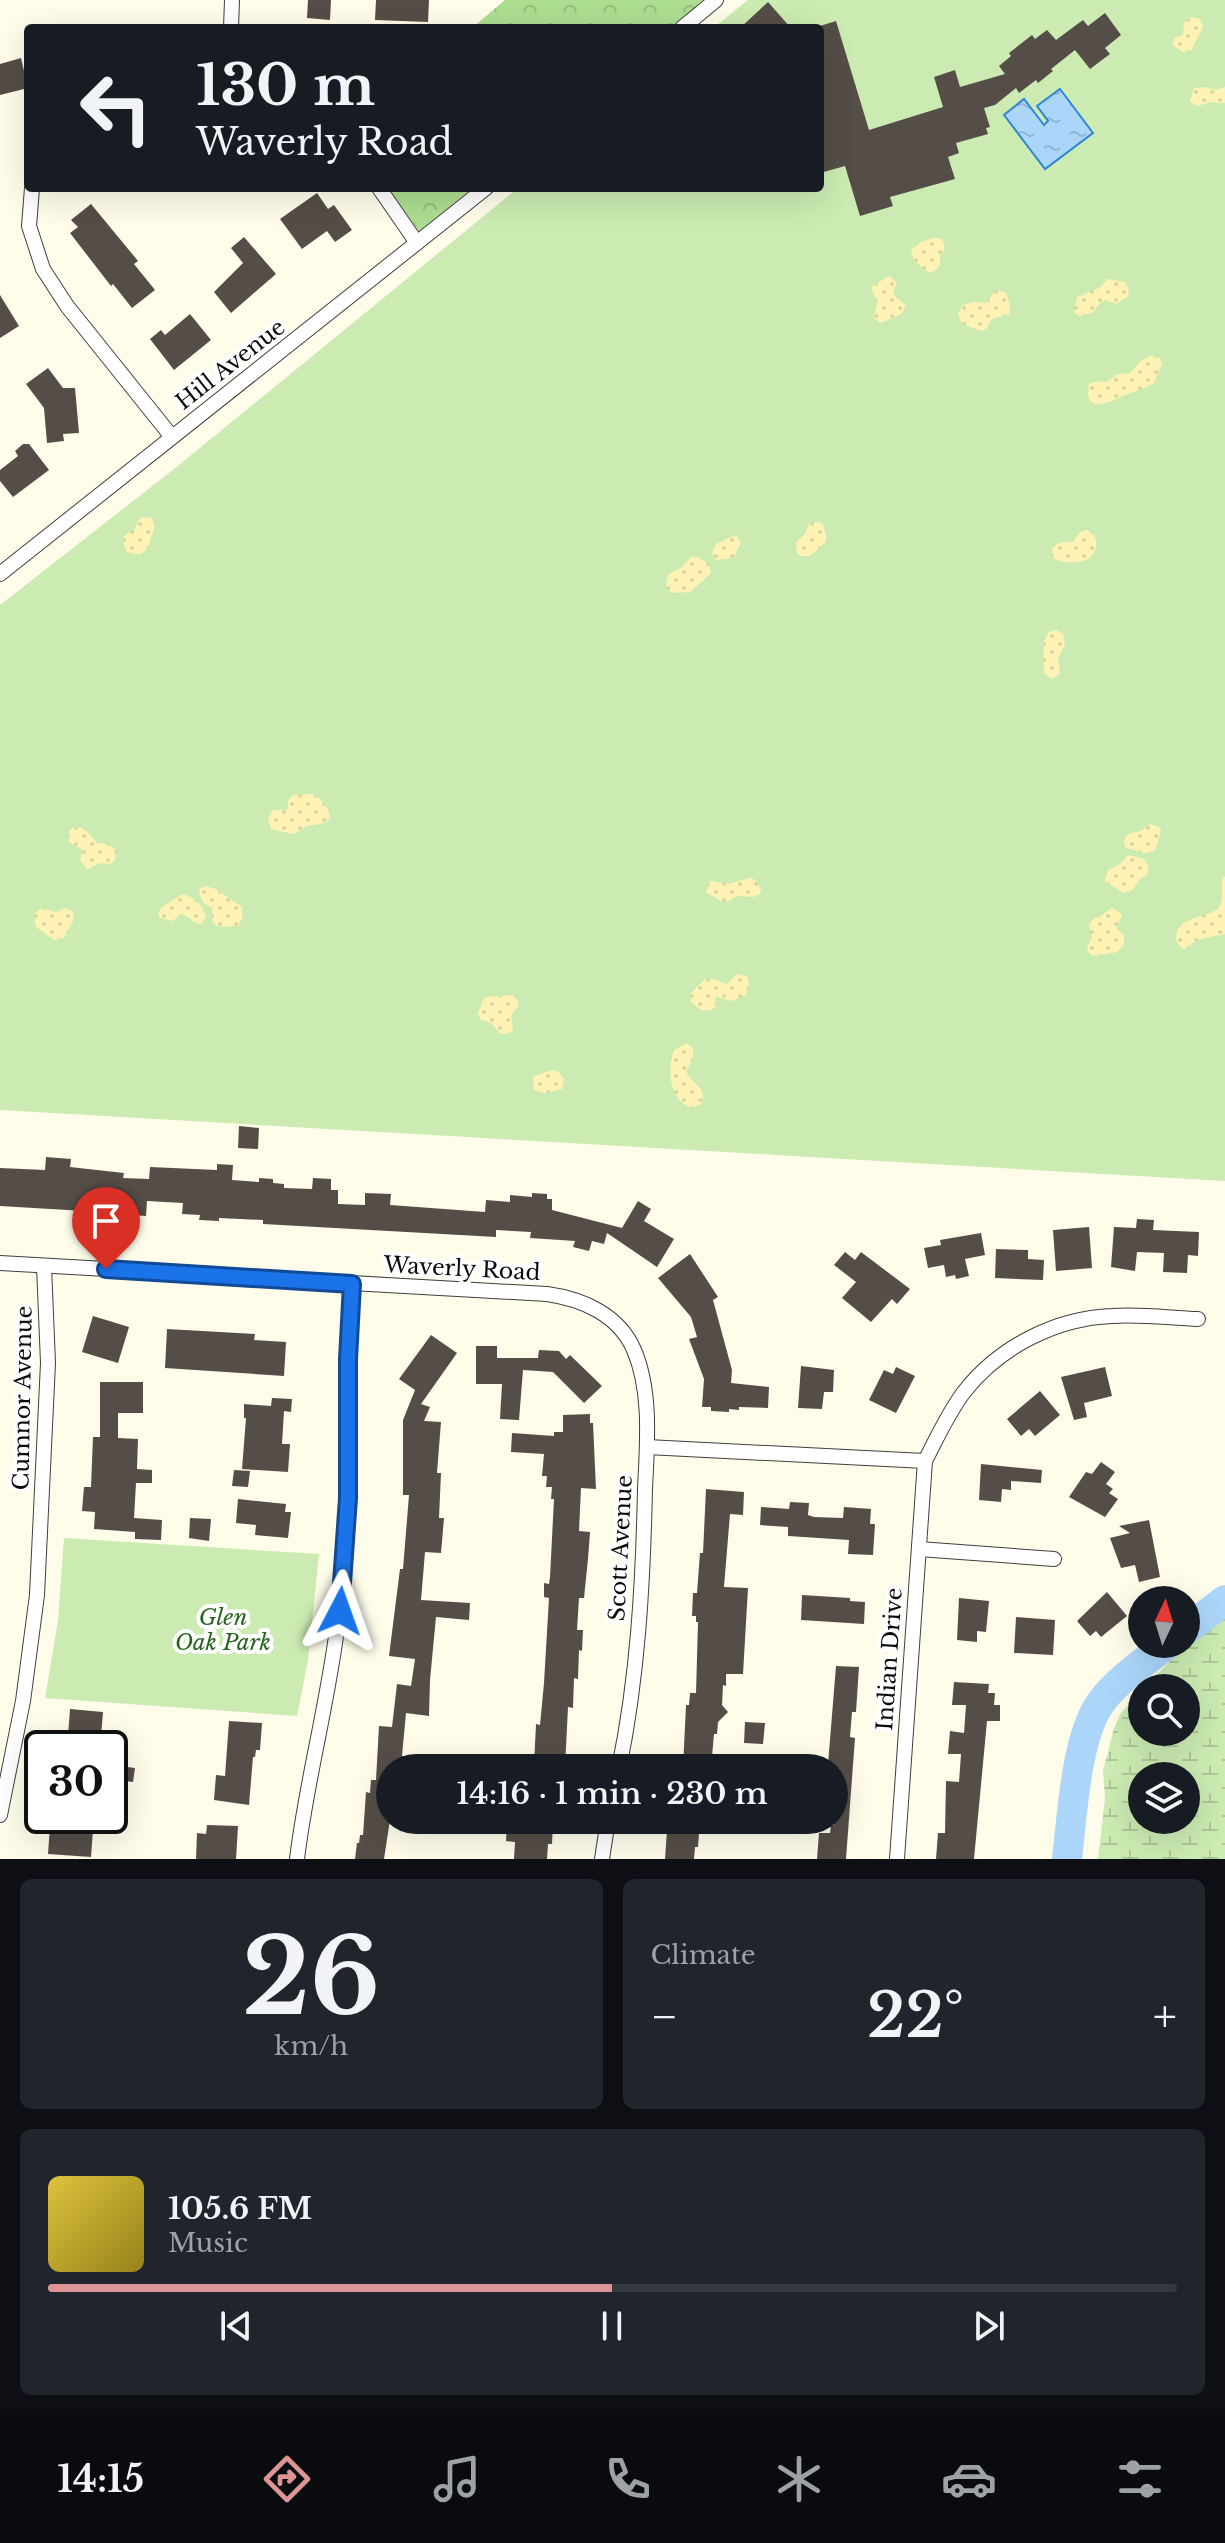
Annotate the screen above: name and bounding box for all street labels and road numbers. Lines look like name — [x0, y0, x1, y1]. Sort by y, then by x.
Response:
street label: Hill Avenue — [170, 313, 290, 415]
street label: Waverly Road — [382, 1251, 541, 1286]
street label: Cumnor Avenue — [7, 1305, 38, 1491]
street label: Scott Avenue — [603, 1474, 638, 1622]
street label: Indian Drive — [871, 1587, 908, 1731]

